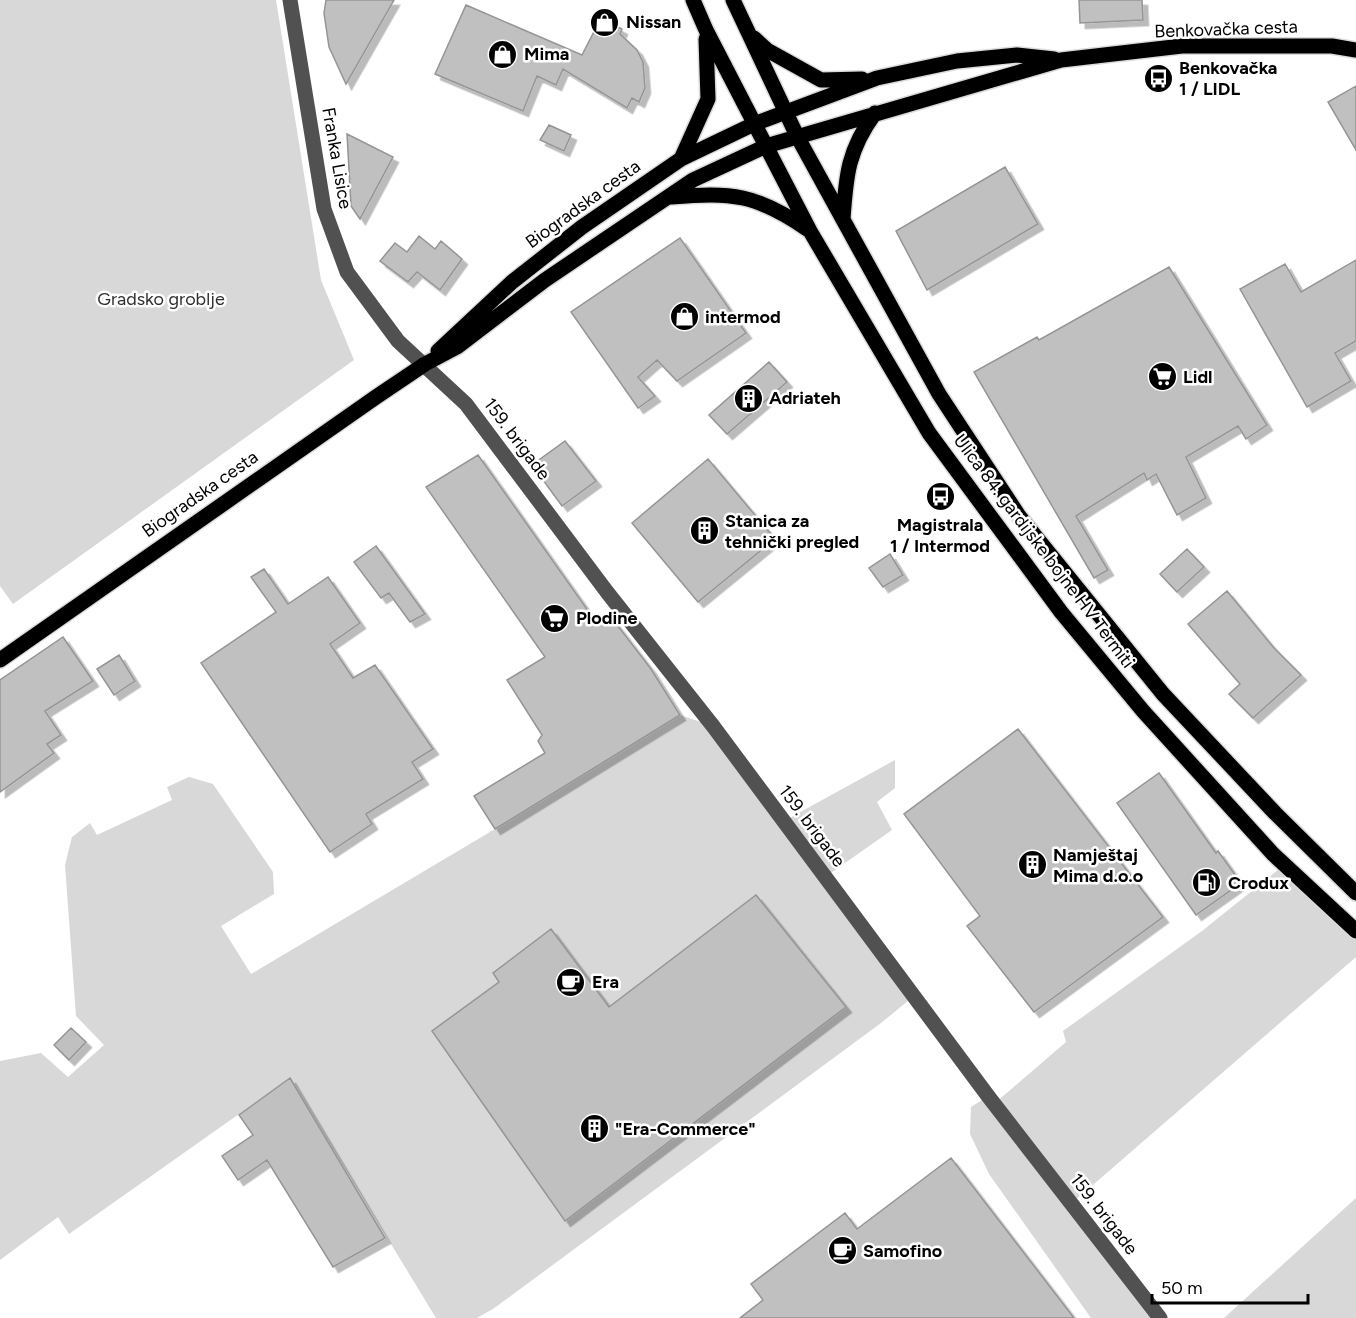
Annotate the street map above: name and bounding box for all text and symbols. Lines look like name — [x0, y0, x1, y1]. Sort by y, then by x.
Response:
shop icon: Nissan — [589, 6, 621, 38]
place label: Nissan — [626, 11, 681, 33]
street label: Benkovačka cesta — [1154, 15, 1298, 43]
shop icon: Mima — [487, 38, 519, 70]
place label: Mima — [524, 43, 569, 65]
place label: Benkovačka 1 / LIDL — [1179, 57, 1277, 100]
bus stop icon: Benkovačka 1 / LIDL — [1142, 62, 1174, 94]
street label: Franka Lisice — [317, 106, 357, 211]
street label: Biogradska cesta — [521, 155, 645, 253]
park label: Gradsko groblje — [97, 288, 225, 310]
shop icon: intermod — [668, 301, 700, 333]
place label: intermod — [705, 306, 781, 328]
supermarket icon: Lidl — [1146, 361, 1178, 393]
place label: Lidl — [1183, 366, 1213, 388]
building icon: Adriateh — [732, 382, 764, 414]
place label: Adriateh — [769, 387, 841, 409]
street label: 159. brigade — [479, 394, 555, 485]
street label: Ulica 84. gardijske bojne HV Termiti — [949, 430, 1139, 672]
street label: Biogradska cesta — [138, 446, 262, 542]
bus stop icon: Magistrala 1 / Intermod — [924, 480, 956, 512]
place label: Stanica za tehnički pregled — [725, 510, 859, 553]
place label: Magistrala 1 / Intermod — [890, 514, 990, 557]
building icon: Stanica za tehnički pregled — [688, 515, 720, 547]
supermarket icon: Plodine — [539, 602, 571, 634]
place label: Plodine — [576, 607, 637, 629]
street label: 159. brigade — [774, 781, 850, 872]
place label: Namještaj Mima d.o.o — [1053, 844, 1143, 887]
building icon: Namještaj Mima d.o.o — [1016, 849, 1048, 881]
fuel station icon: Crodux — [1191, 867, 1223, 899]
place label: Crodux — [1228, 872, 1289, 894]
cafe icon: Era — [555, 966, 587, 998]
place label: Era — [592, 971, 619, 993]
building icon: "Era-Commerce" — [578, 1113, 610, 1145]
place label: "Era-Commerce" — [615, 1118, 756, 1140]
street label: 159. brigade — [1065, 1169, 1143, 1259]
cafe icon: Samofino — [826, 1235, 858, 1267]
place label: Samofino — [863, 1240, 942, 1262]
scale bar — [1152, 1267, 1308, 1305]
text: 50 m — [1161, 1277, 1203, 1299]

